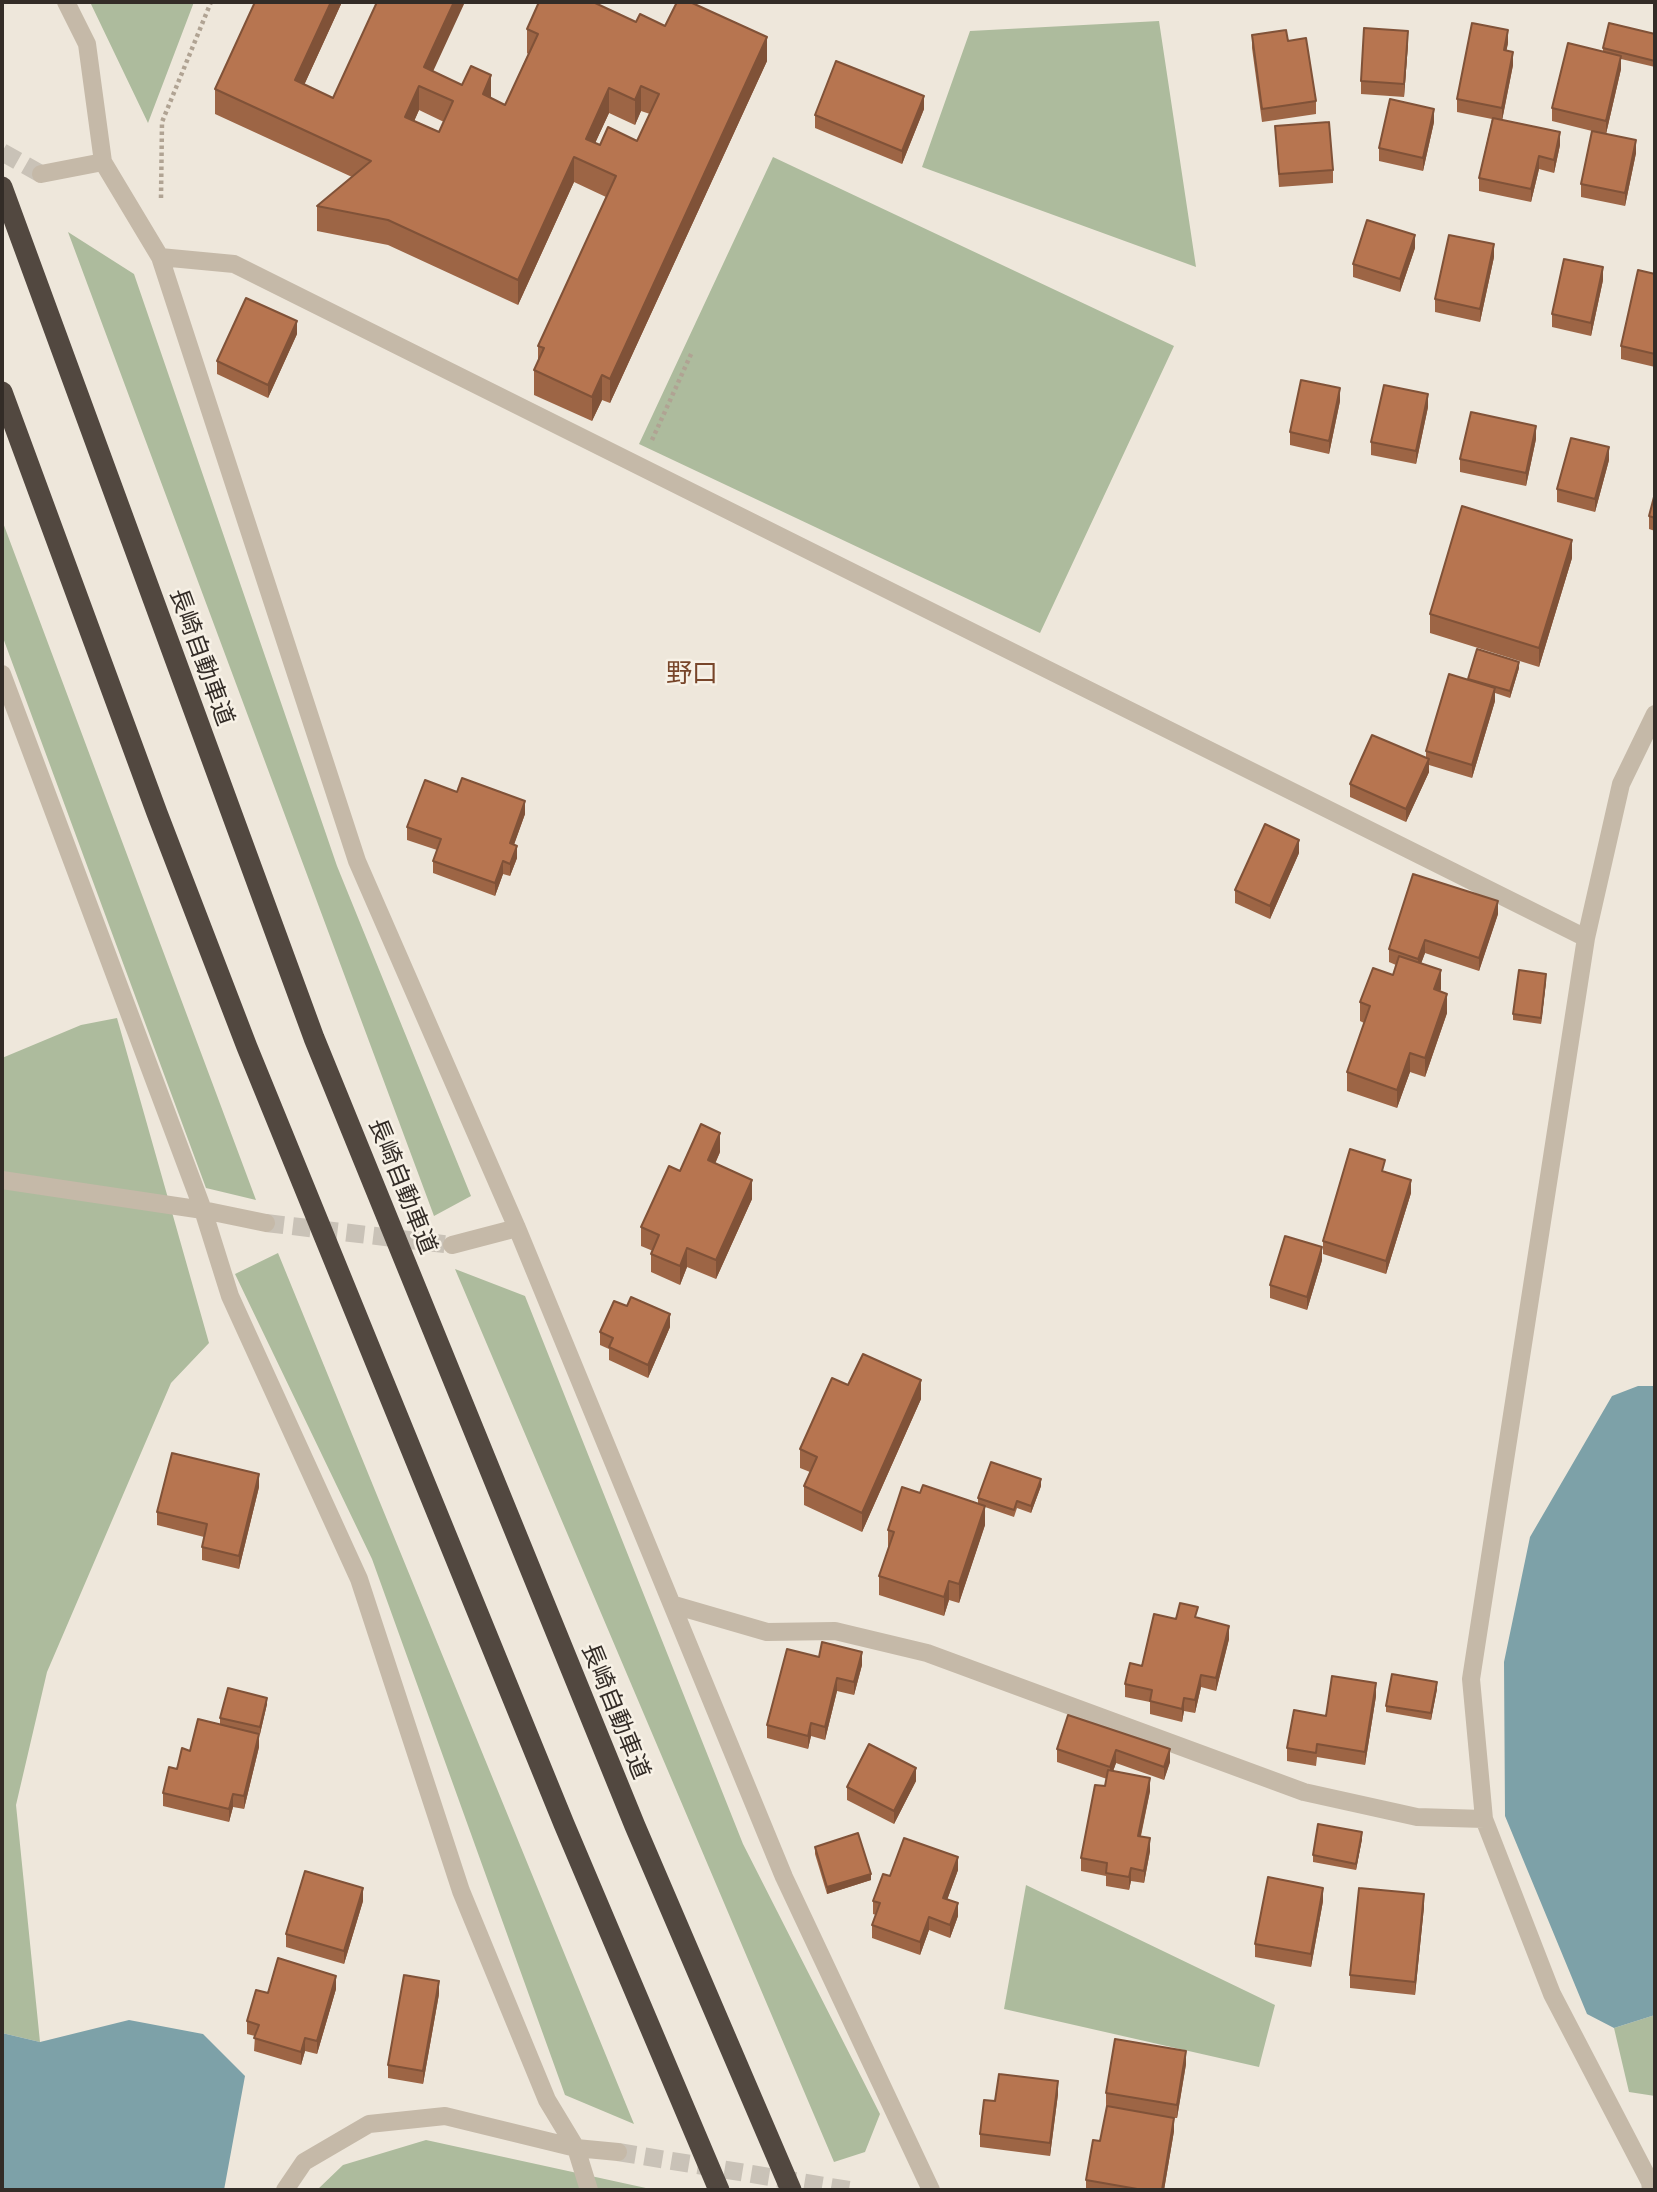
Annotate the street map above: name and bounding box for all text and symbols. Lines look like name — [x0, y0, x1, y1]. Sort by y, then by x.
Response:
street label: 長崎自動車道 — [164, 584, 240, 730]
district label: 野口 — [666, 657, 718, 689]
street label: 長崎自動車道 — [363, 1114, 443, 1258]
street label: 長崎自動車道 — [576, 1639, 656, 1783]

